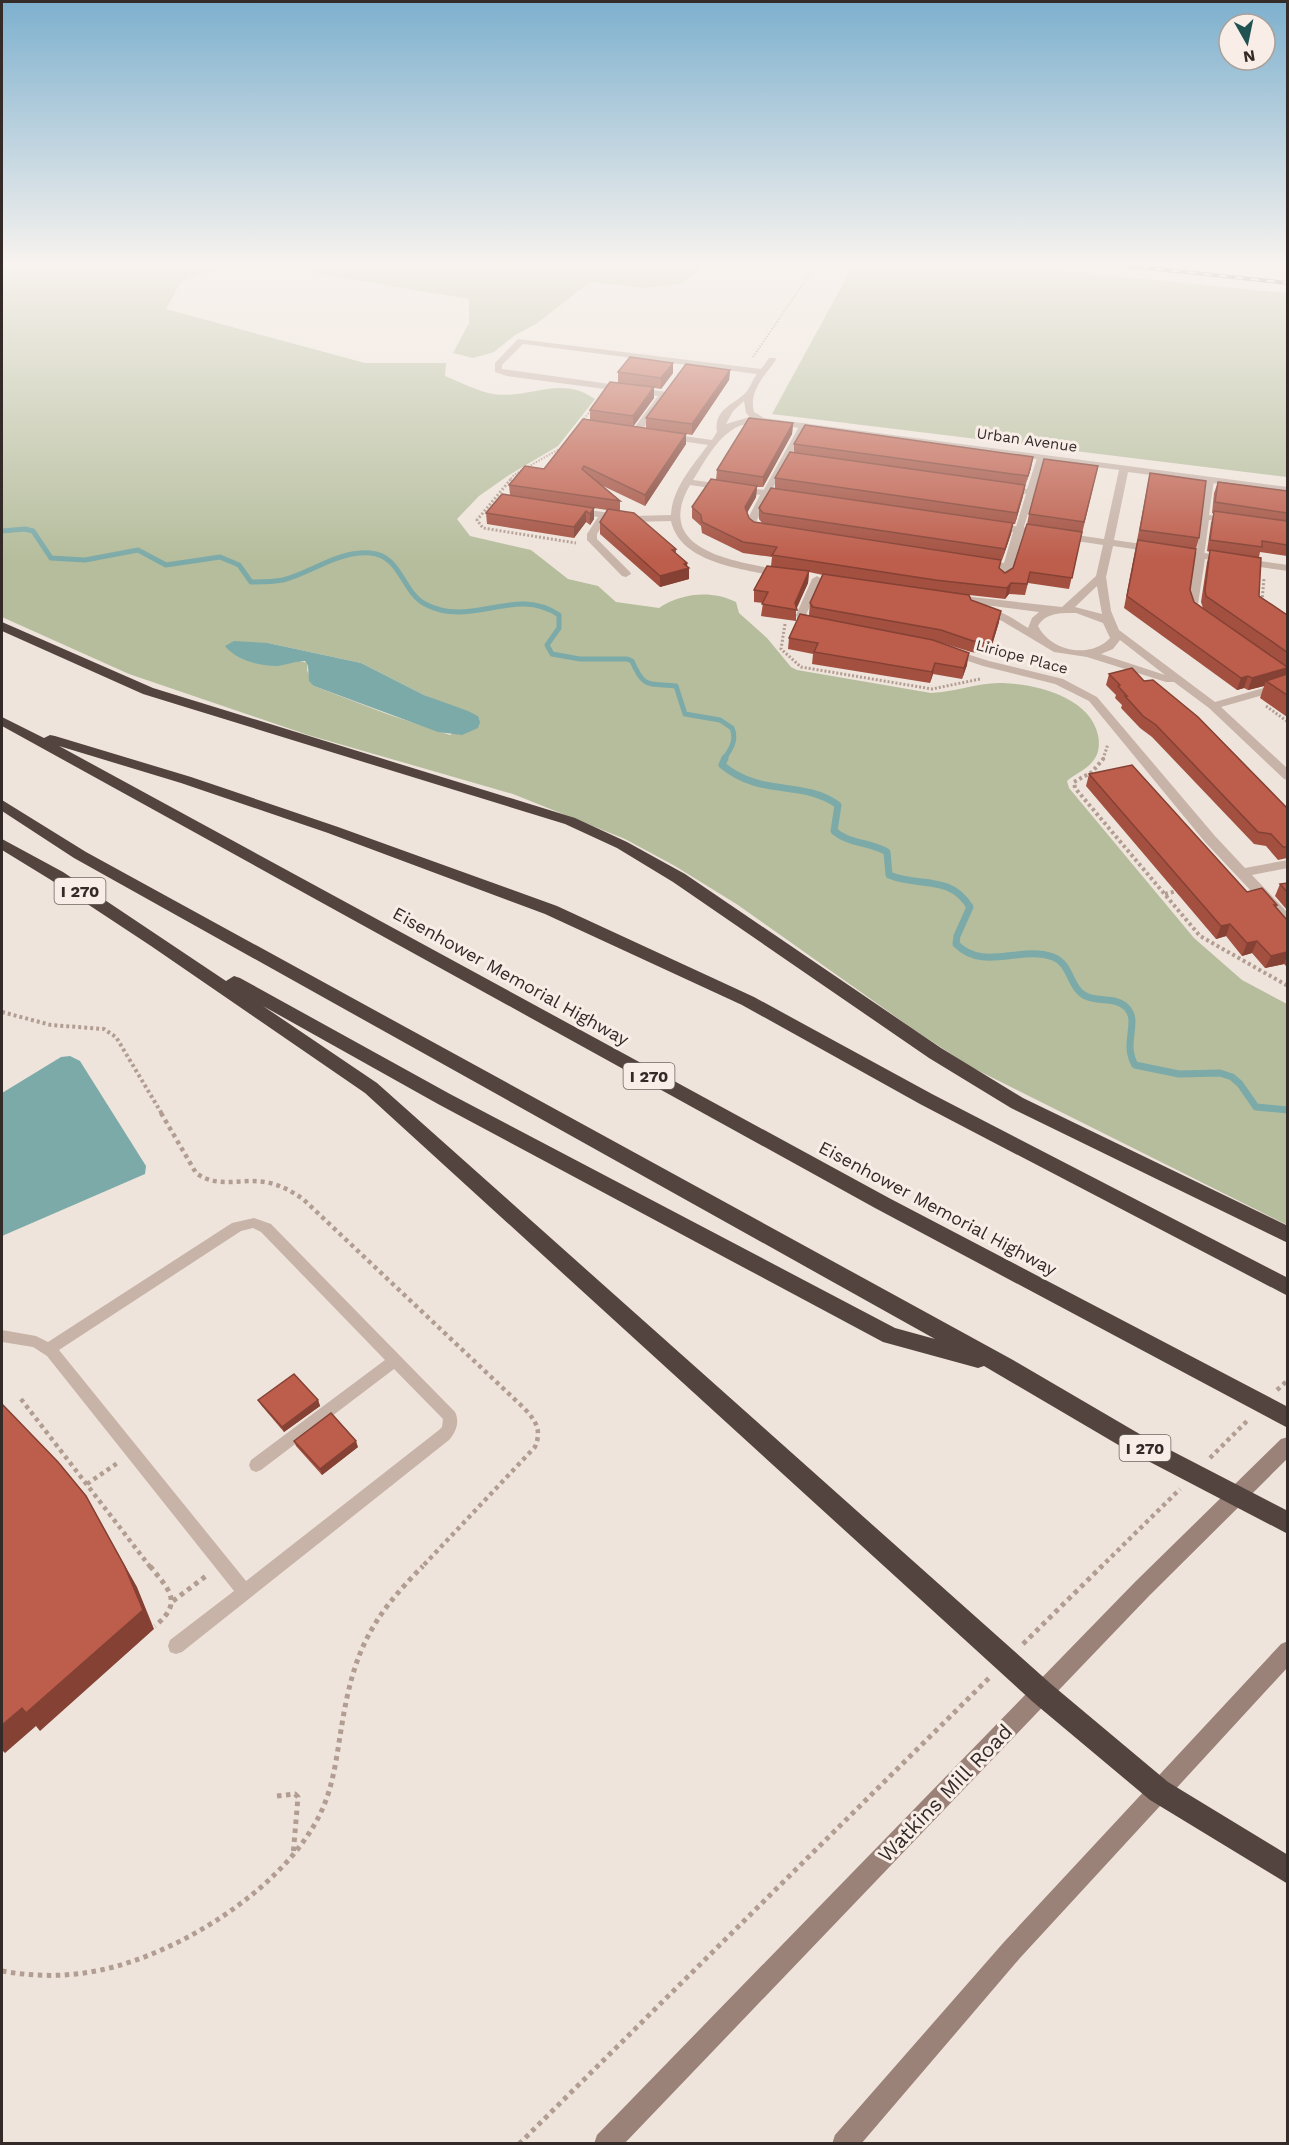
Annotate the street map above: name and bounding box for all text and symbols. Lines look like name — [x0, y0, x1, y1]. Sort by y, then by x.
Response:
north arrow — [1217, 12, 1277, 72]
text: N — [1242, 46, 1257, 67]
street label: Urban Avenue — [976, 424, 1078, 456]
street label: Liriope Place — [974, 636, 1070, 678]
road number: I 270 — [54, 878, 106, 904]
street label: Eisenhower Memorial Highway — [389, 902, 633, 1050]
road number: I 270 — [624, 1063, 674, 1089]
street label: Eisenhower Memorial Highway — [815, 1136, 1061, 1280]
road number: I 270 — [1120, 1435, 1170, 1461]
street label: Watkins Mill Road — [873, 1719, 1017, 1867]

